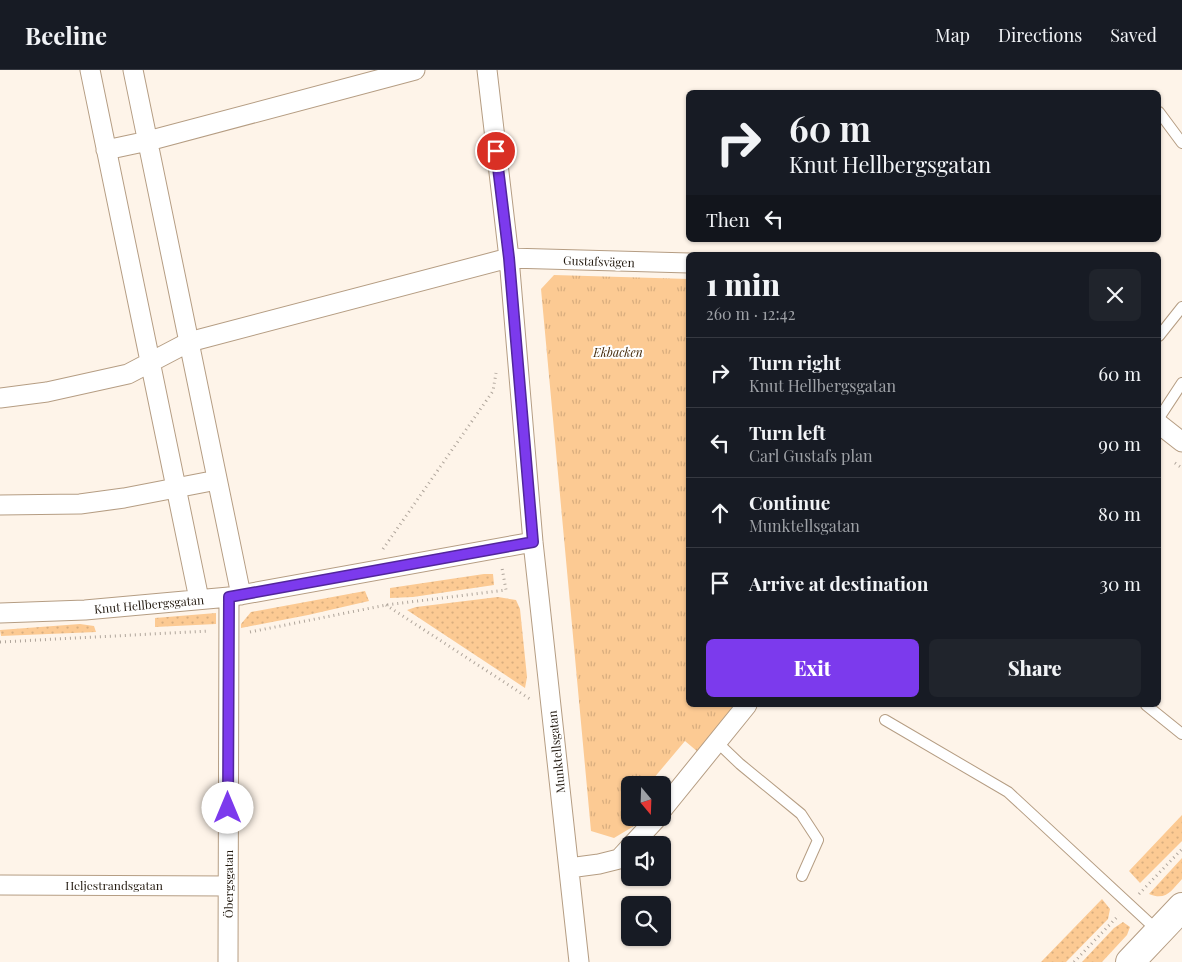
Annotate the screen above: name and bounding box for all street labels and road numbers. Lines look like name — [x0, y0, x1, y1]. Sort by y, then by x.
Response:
street label: Gustafsvägen — [563, 252, 635, 270]
street label: Knut Hellbergsgatan — [93, 591, 205, 617]
street label: Munktellsgatan — [544, 710, 568, 794]
street label: Öbergsgatan — [220, 850, 236, 918]
street label: Heljestrandsgatan — [65, 877, 163, 893]

